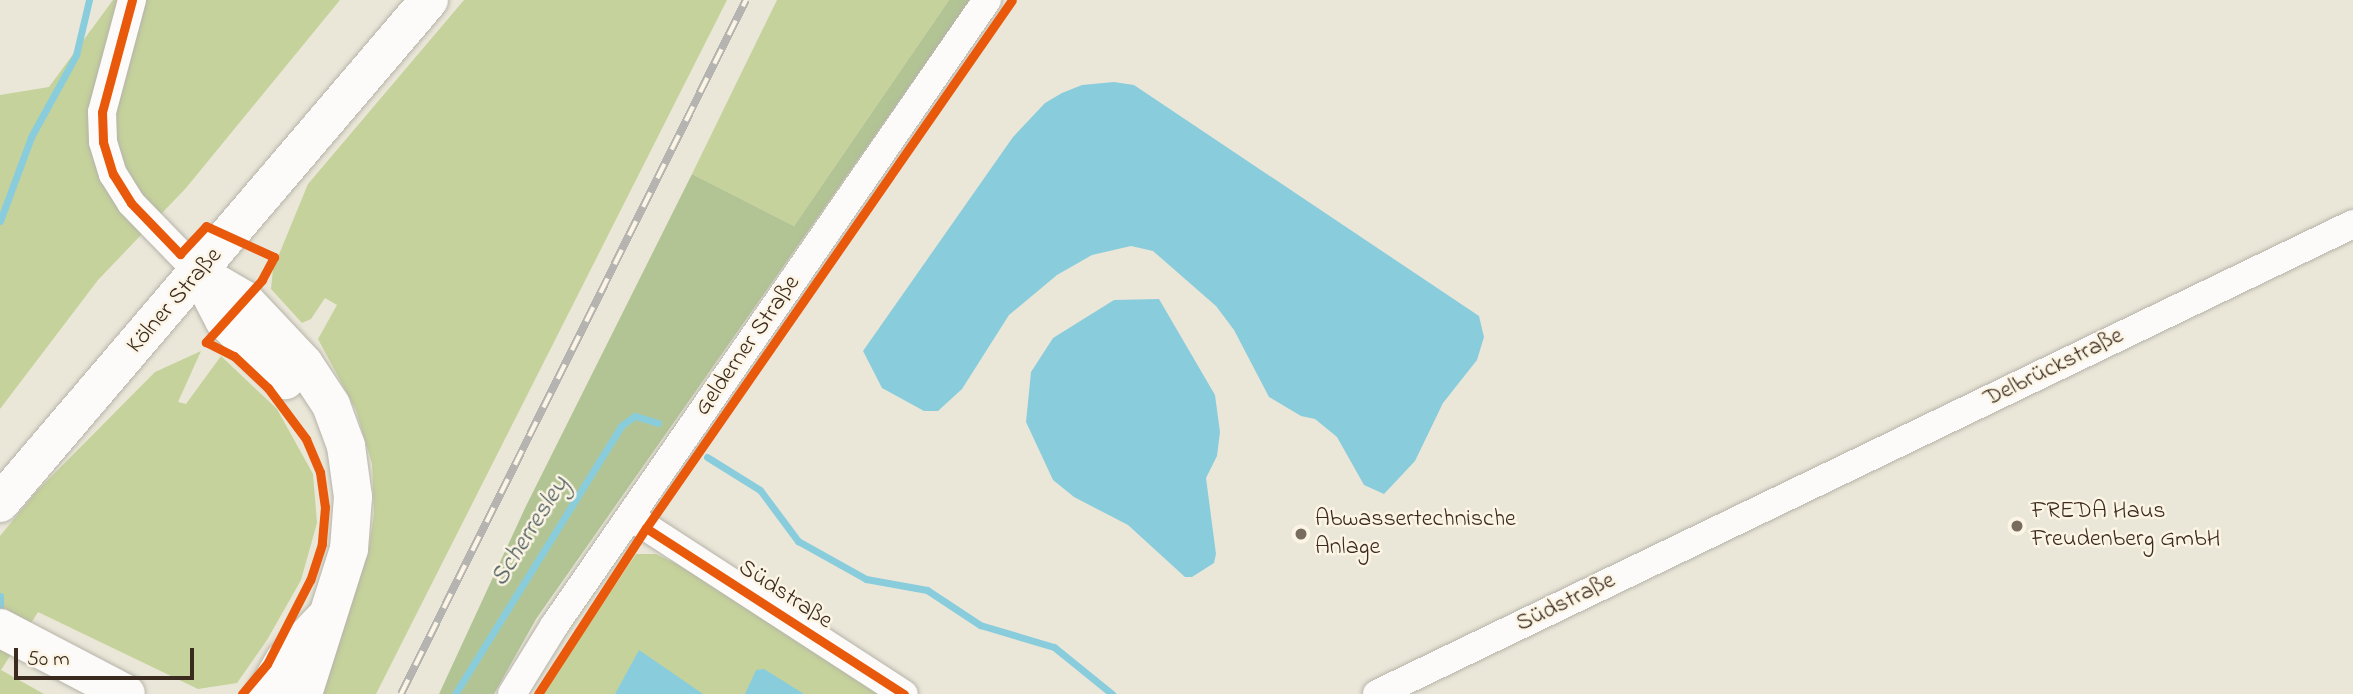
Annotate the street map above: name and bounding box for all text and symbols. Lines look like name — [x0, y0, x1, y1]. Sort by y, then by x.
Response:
street label: Kölner Straße — [121, 242, 229, 360]
street label: Gelderner Straße — [689, 270, 807, 422]
street label: Delbrückstraße — [1980, 322, 2128, 414]
water label: Scherresley — [485, 471, 577, 593]
place label: FREDA Haus Freudenberg GmbH — [2031, 498, 2221, 554]
place label: Abwassertechnische Anlage — [1315, 506, 1516, 562]
marker: FREDA Haus Freudenberg GmbH — [2009, 518, 2025, 534]
marker: Abwassertechnische Anlage — [1293, 526, 1309, 542]
street label: Südstraße — [732, 554, 838, 636]
street label: Südstraße — [1512, 567, 1620, 639]
scale bar — [18, 634, 198, 678]
text: 50 m — [27, 645, 70, 675]

